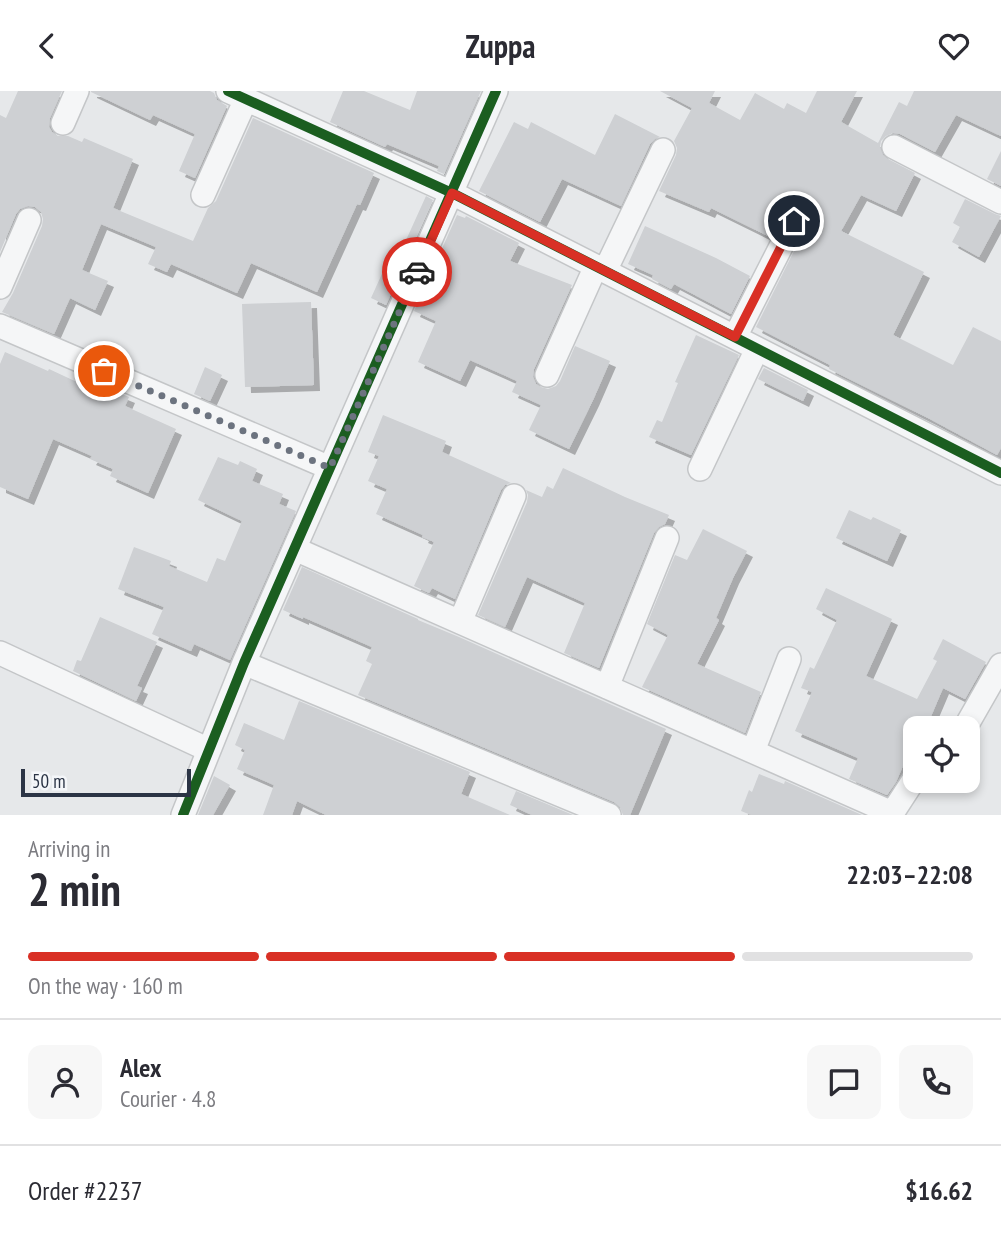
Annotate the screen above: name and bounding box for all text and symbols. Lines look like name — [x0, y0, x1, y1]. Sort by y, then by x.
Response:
text: Zuppa — [465, 25, 536, 67]
icon: back — [28, 27, 66, 65]
icon: heart — [935, 27, 973, 65]
pin — [764, 191, 824, 251]
icon: home — [775, 202, 813, 240]
courier — [382, 237, 452, 307]
icon: car — [398, 253, 436, 291]
pin — [74, 341, 134, 401]
icon: bag — [85, 352, 123, 390]
map controls — [903, 716, 980, 793]
button: locate — [903, 716, 980, 793]
scale bar — [21, 766, 191, 798]
text: 50 m — [32, 769, 66, 793]
text: Arriving in — [28, 834, 110, 863]
text: 22:03–22:08 — [846, 858, 973, 891]
text: 2 min — [28, 859, 121, 919]
text: On the way · 160 m — [28, 971, 183, 1000]
button: person — [28, 1045, 102, 1119]
button: chat — [807, 1045, 881, 1119]
button: phone — [899, 1045, 973, 1119]
text: Alex — [120, 1051, 161, 1084]
text: Courier · 4.8 — [120, 1084, 216, 1113]
text: Order #2237 — [28, 1174, 143, 1207]
text: $16.62 — [905, 1174, 973, 1207]

